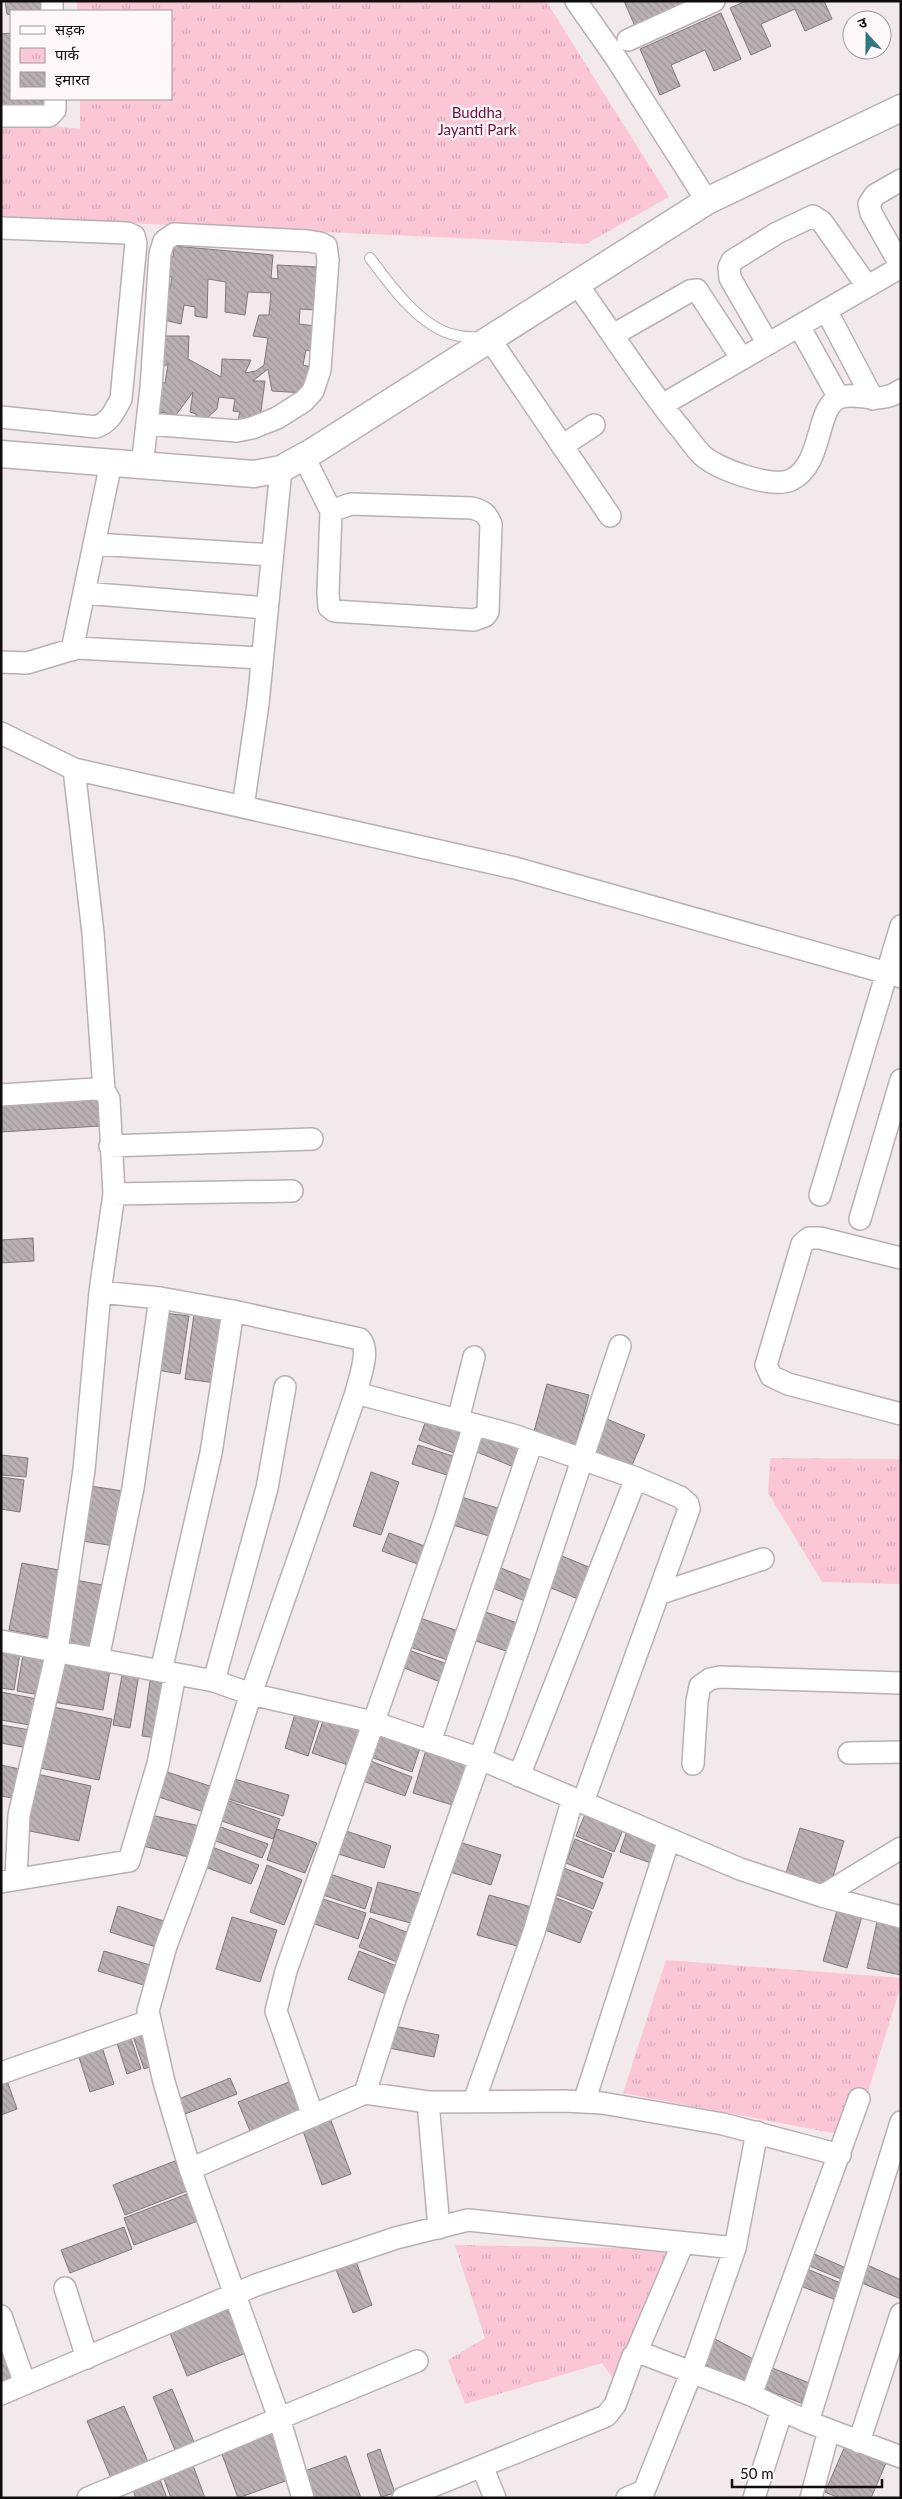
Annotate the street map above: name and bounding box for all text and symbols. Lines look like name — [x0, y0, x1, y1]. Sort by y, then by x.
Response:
legend — [10, 10, 172, 100]
north arrow — [842, 10, 892, 60]
text: उ — [855, 13, 870, 32]
text: सड़क — [55, 20, 85, 38]
text: पार्क — [55, 45, 79, 63]
text: इमारत — [55, 70, 90, 88]
park label: Buddha Jayanti Park — [438, 103, 517, 138]
scale bar — [732, 2456, 882, 2488]
text: 50 m — [740, 2464, 774, 2482]

